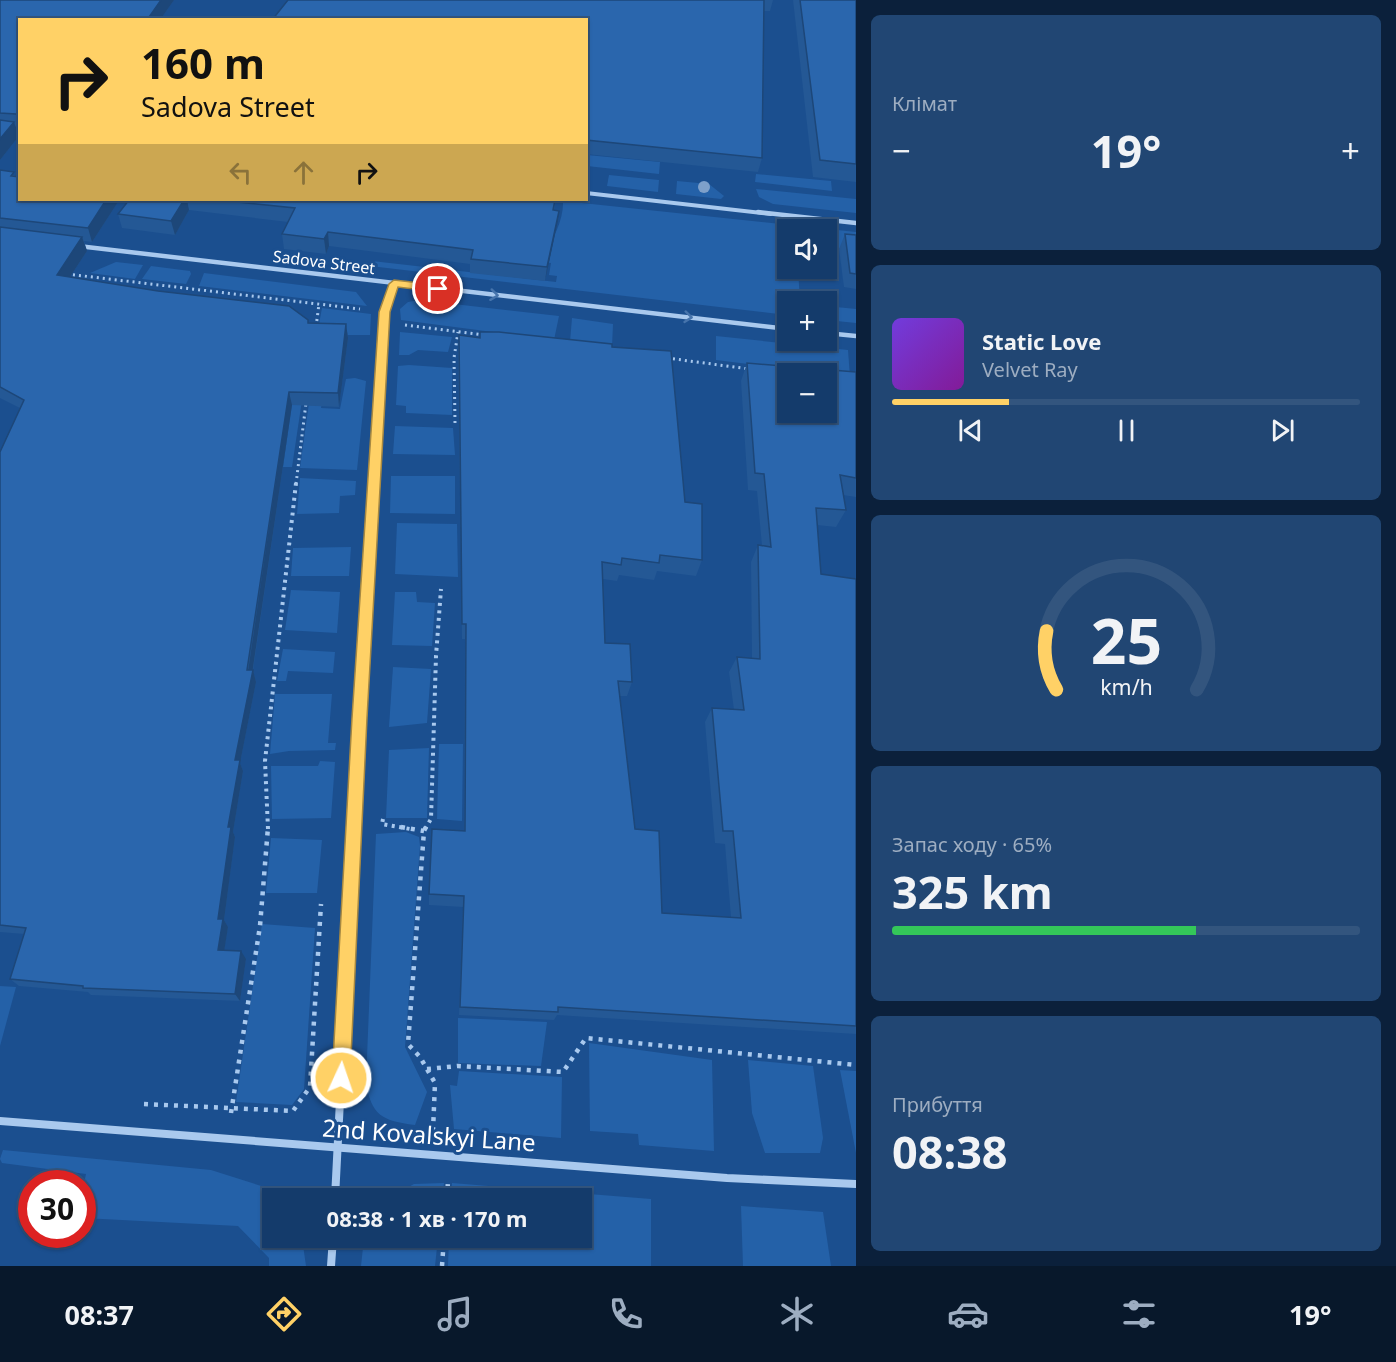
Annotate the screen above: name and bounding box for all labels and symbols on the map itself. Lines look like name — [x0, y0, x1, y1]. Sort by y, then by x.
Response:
street label: Sadova Street — [272, 245, 377, 279]
pin — [412, 263, 463, 314]
one-way arrow — [490, 288, 499, 301]
one-way arrow — [683, 310, 693, 323]
position arrow — [309, 1046, 373, 1110]
street label: 2nd Kovalskyi Lane — [321, 1111, 537, 1158]
speed limit sign: 30 — [18, 1170, 96, 1248]

